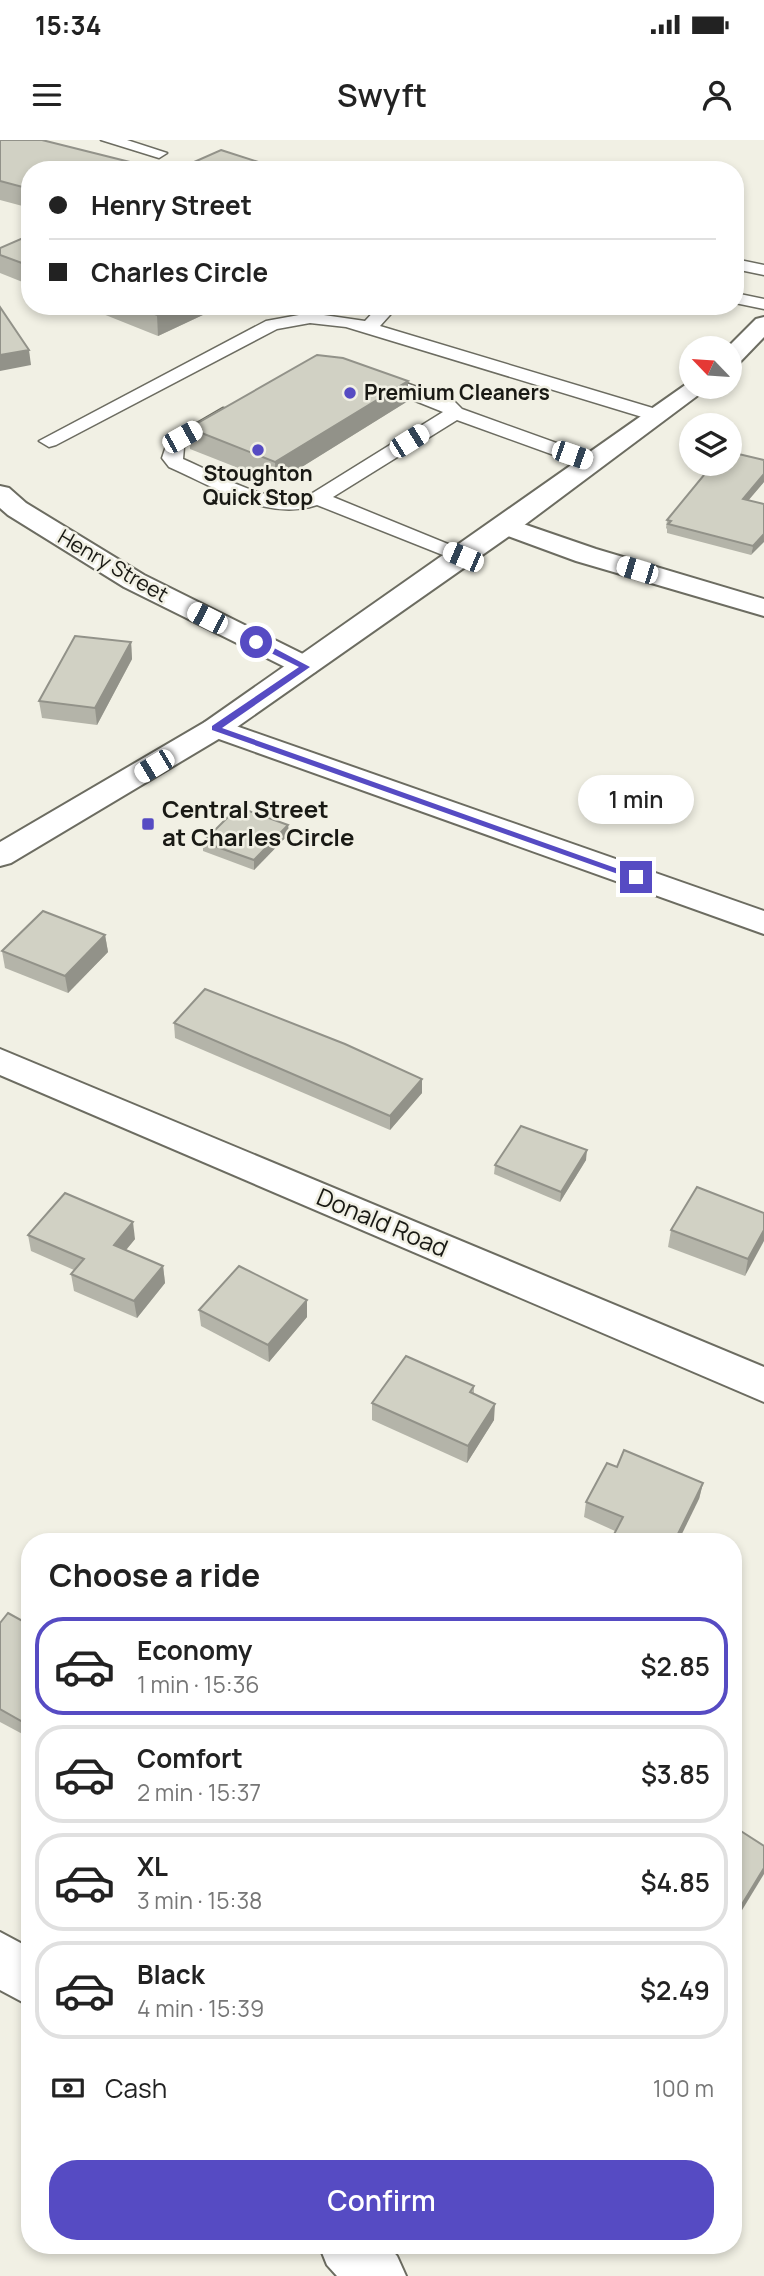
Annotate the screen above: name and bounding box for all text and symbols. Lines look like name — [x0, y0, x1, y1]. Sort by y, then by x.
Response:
text: 15:34 — [35, 7, 101, 43]
text: Swyft — [337, 73, 427, 117]
icon: menu — [28, 76, 66, 114]
icon: person — [698, 76, 736, 114]
text: Henry Street — [91, 187, 252, 223]
text: Charles Circle — [91, 254, 268, 290]
north arrow — [679, 336, 742, 399]
map controls — [679, 336, 742, 476]
place label: Premium Cleaners — [364, 378, 550, 406]
marker: Premium Cleaners — [342, 385, 358, 401]
button: layers — [679, 413, 742, 476]
car — [159, 418, 206, 456]
car — [386, 421, 433, 461]
car — [549, 438, 596, 472]
marker: Stoughton Quick Stop — [250, 442, 266, 458]
place label: Stoughton Quick Stop — [203, 459, 313, 511]
street label: Henry Street — [53, 522, 174, 608]
car — [440, 539, 487, 575]
car — [614, 554, 661, 586]
car — [184, 599, 231, 637]
route start — [240, 626, 272, 658]
car — [131, 746, 178, 786]
callout: 1 min — [578, 776, 694, 824]
text: 1 min — [609, 783, 663, 815]
place label: Central Street at Charles Circle — [162, 792, 355, 853]
marker: Central Street at Charles Circle — [140, 816, 156, 832]
route end — [620, 861, 652, 893]
street label: Donald Road — [312, 1179, 453, 1264]
text: Choose a ride — [49, 1553, 260, 1597]
text: Economy — [137, 1632, 252, 1668]
icon: car — [53, 1635, 116, 1698]
text: $2.85 — [640, 1648, 710, 1684]
text: 1 min · 15:36 — [137, 1668, 260, 1700]
text: Comfort — [137, 1740, 243, 1776]
icon: car — [53, 1743, 116, 1806]
text: $3.85 — [641, 1756, 710, 1792]
text: 2 min · 15:37 — [137, 1776, 261, 1808]
text: XL — [137, 1848, 168, 1884]
icon: car — [53, 1851, 116, 1914]
text: $4.85 — [641, 1864, 710, 1900]
text: 3 min · 15:38 — [137, 1884, 262, 1916]
text: Black — [137, 1956, 205, 1992]
icon: car — [53, 1959, 116, 2022]
text: $2.49 — [640, 1972, 710, 2008]
text: 4 min · 15:39 — [137, 1992, 264, 2024]
icon: cash — [49, 2069, 87, 2107]
text: Cash — [105, 2070, 167, 2106]
text: 100 m — [653, 2072, 714, 2104]
button: Confirm — [49, 2160, 714, 2240]

